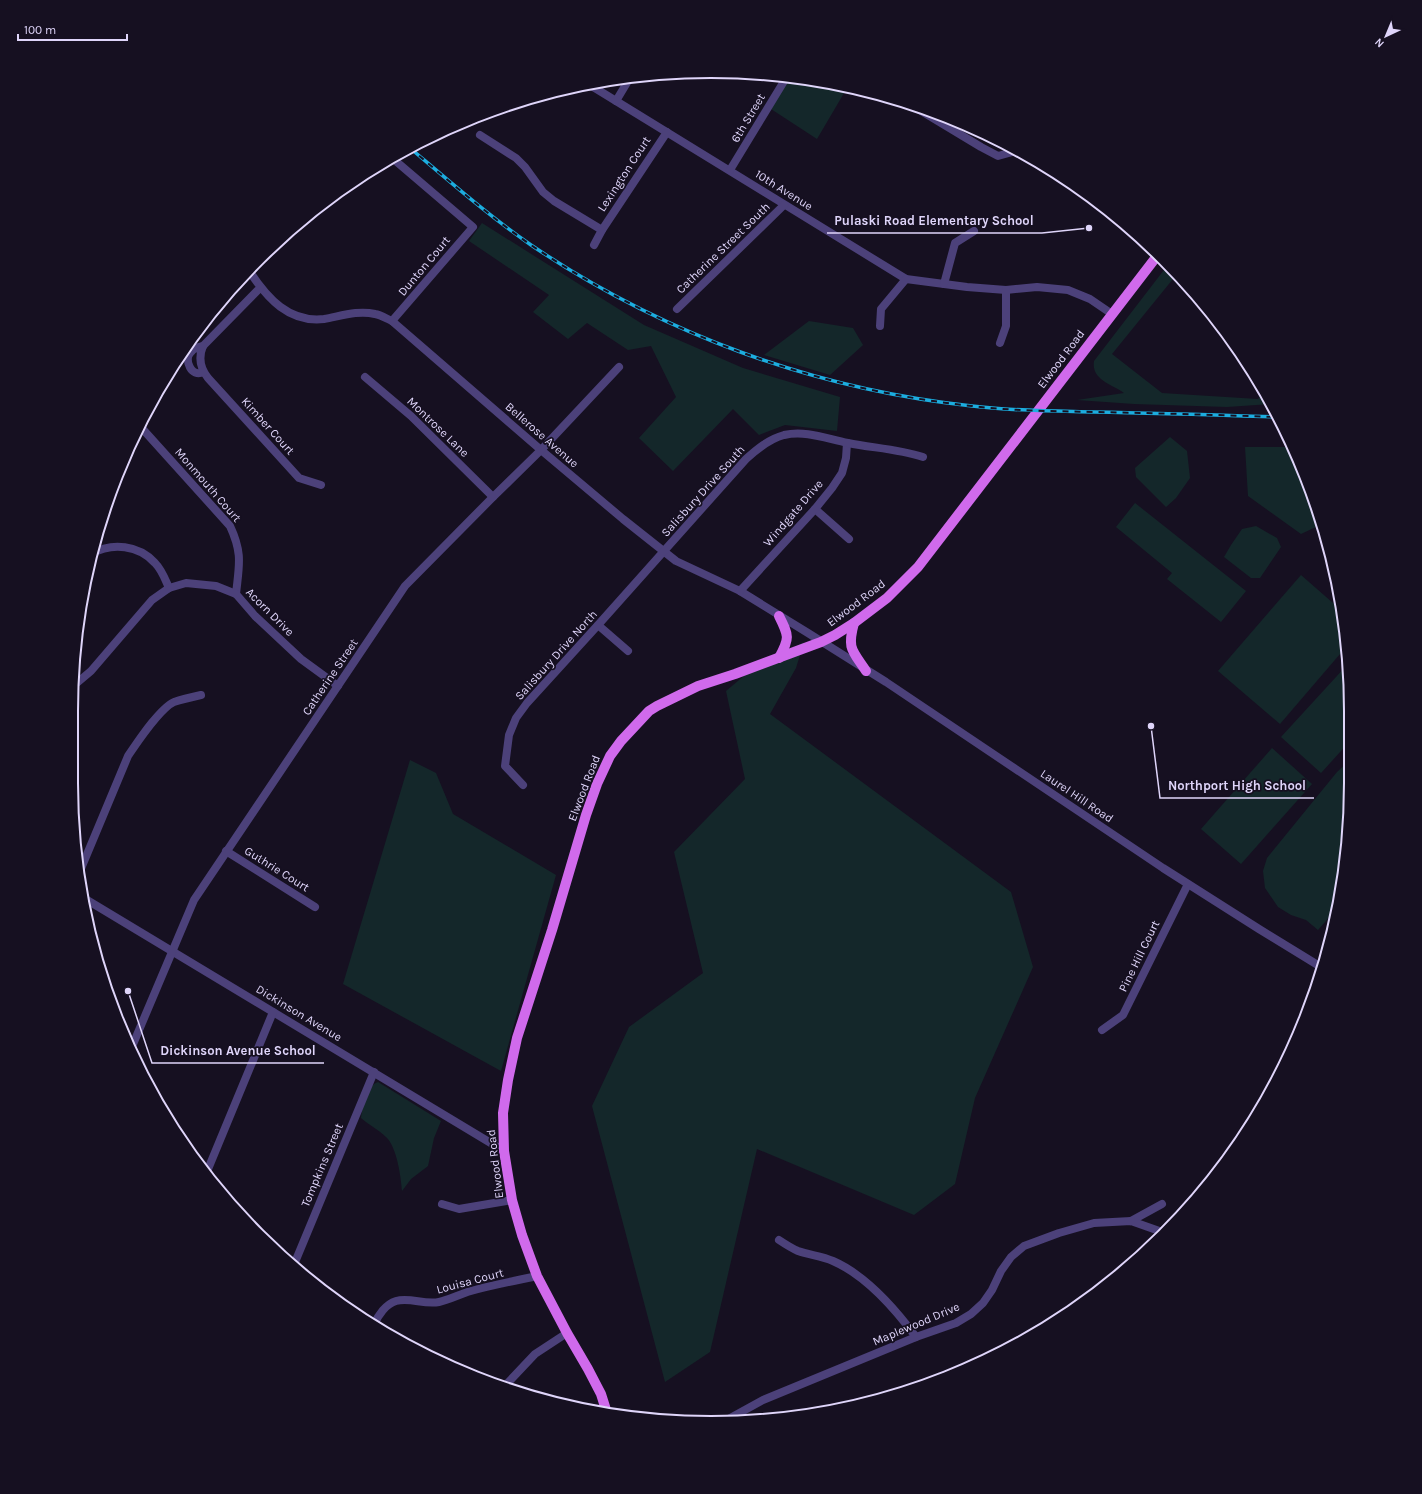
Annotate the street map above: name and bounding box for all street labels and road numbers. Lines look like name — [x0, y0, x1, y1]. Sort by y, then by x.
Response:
street label: 6th Street — [728, 91, 768, 145]
street label: Lexington Court — [595, 133, 654, 214]
street label: 10th Avenue — [753, 167, 815, 213]
street label: Catherine Street South — [673, 200, 773, 296]
street label: Dunton Court — [395, 233, 453, 299]
street label: Elwood Road — [1034, 327, 1088, 391]
street label: Kimber Court — [239, 394, 298, 458]
street label: Montrose Lane — [404, 394, 472, 460]
street label: Bellerose Avenue — [503, 399, 581, 471]
street label: Salisbury Drive South — [658, 442, 748, 540]
street label: Monmouth Court — [172, 445, 244, 525]
street label: Windgate Drive — [760, 477, 826, 549]
street label: Elwood Road — [824, 576, 888, 630]
street label: Acorn Drive — [243, 585, 297, 639]
street label: Salisbury Drive North — [512, 607, 600, 703]
street label: Catherine Street — [299, 636, 361, 718]
street label: Elwood Road — [565, 753, 603, 823]
street label: Laurel Hill Road — [1038, 766, 1116, 826]
street label: Guthrie Court — [242, 844, 312, 895]
street label: Pine Hill Court — [1116, 918, 1163, 994]
street label: Dickinson Avenue — [254, 982, 344, 1044]
street label: Tompkins Street — [298, 1121, 346, 1209]
street label: Elwood Road — [484, 1129, 506, 1199]
street label: Louisa Court — [435, 1265, 506, 1297]
street label: Maplewood Drive — [870, 1299, 962, 1349]

